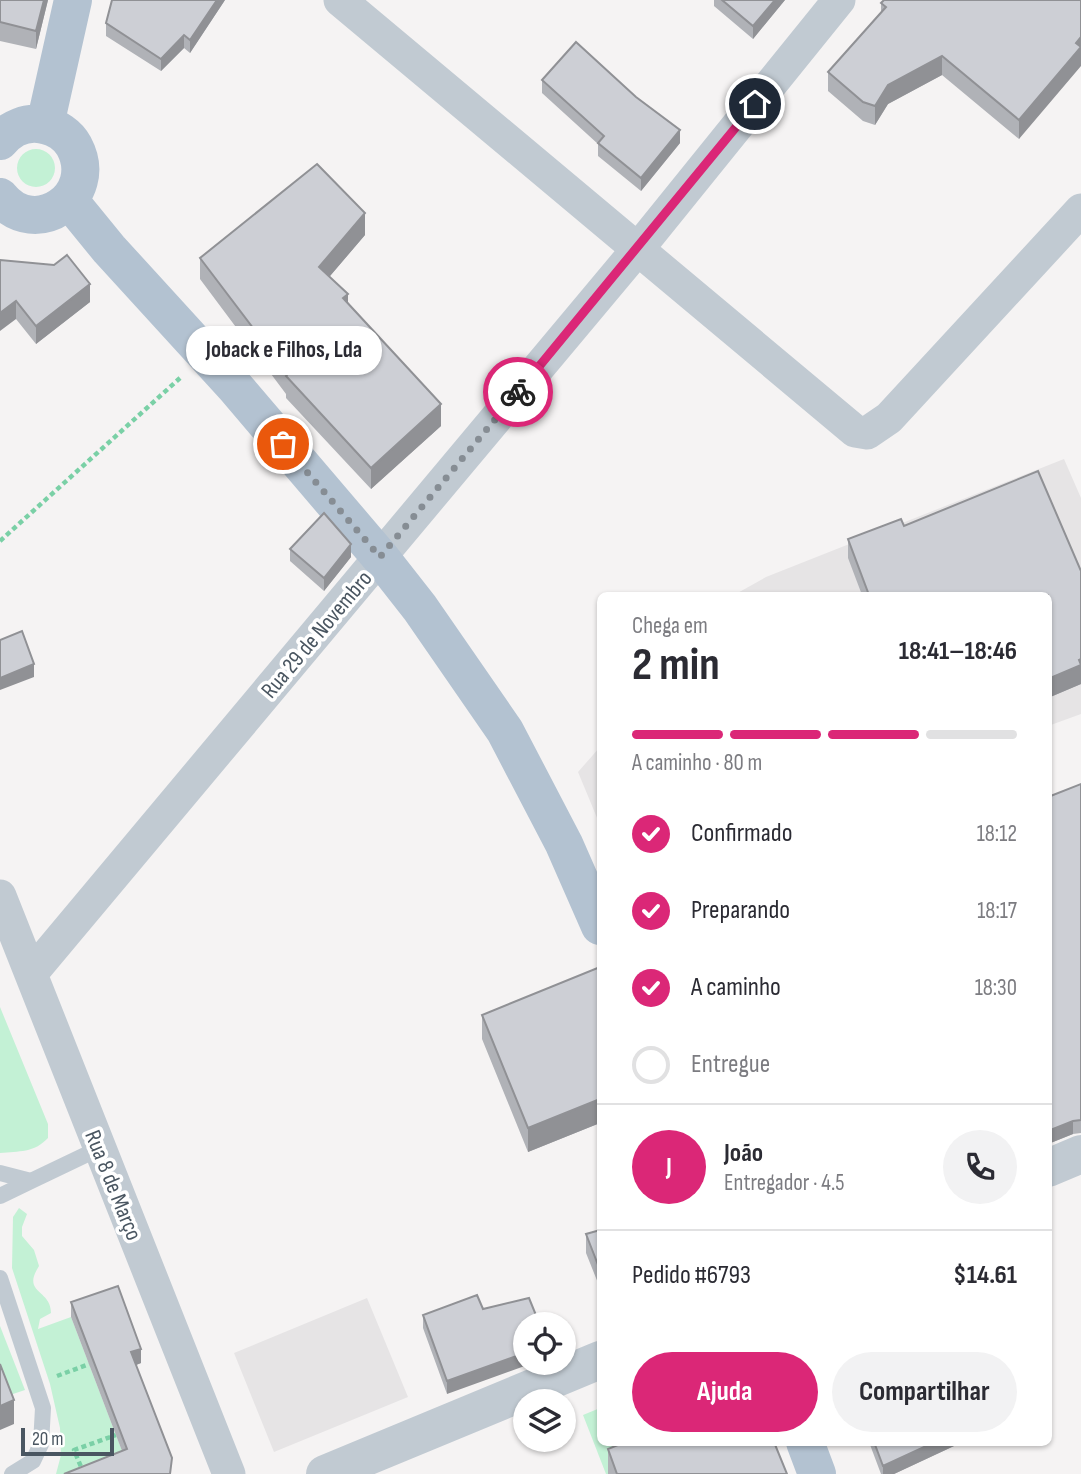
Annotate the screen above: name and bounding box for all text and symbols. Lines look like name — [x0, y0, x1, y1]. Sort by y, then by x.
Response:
pin — [725, 74, 785, 134]
icon: home — [736, 85, 774, 123]
callout: Joback e Filhos, Lda — [185, 325, 381, 374]
text: Joback e Filhos, Lda — [206, 336, 362, 364]
courier — [483, 357, 553, 427]
icon: bike — [499, 373, 537, 411]
pin — [253, 414, 313, 474]
icon: bag — [264, 425, 302, 463]
street label: Rua 29 de Novembro — [255, 565, 378, 704]
text: Chega em — [632, 612, 708, 640]
text: 18:41–18:46 — [899, 636, 1017, 667]
text: 2 min — [632, 638, 720, 693]
text: A caminho · 80 m — [632, 749, 762, 777]
icon: check — [632, 815, 670, 853]
text: Confirmado — [691, 818, 792, 849]
text: 18:12 — [977, 820, 1017, 848]
icon: check — [632, 892, 670, 930]
text: Preparando — [691, 895, 790, 926]
text: 18:17 — [977, 897, 1017, 925]
icon: check — [632, 969, 670, 1007]
text: A caminho — [691, 972, 781, 1003]
text: 18:30 — [975, 974, 1017, 1002]
text: Entregue — [691, 1049, 770, 1080]
street label: Rua 8 de Março — [78, 1126, 148, 1245]
button: phone — [943, 1130, 1017, 1204]
text: João — [724, 1138, 763, 1169]
text: J — [666, 1152, 672, 1183]
text: Entregador · 4.5 — [724, 1169, 844, 1197]
text: Pedido #6793 — [632, 1260, 751, 1291]
text: $14.61 — [953, 1260, 1017, 1291]
map controls — [513, 1312, 576, 1452]
button: locate — [513, 1312, 576, 1375]
button: Ajuda — [632, 1352, 818, 1432]
button: Compartilhar — [832, 1352, 1017, 1432]
button: layers — [513, 1389, 576, 1452]
scale bar — [21, 1425, 114, 1457]
text: 20 m — [32, 1428, 64, 1451]

